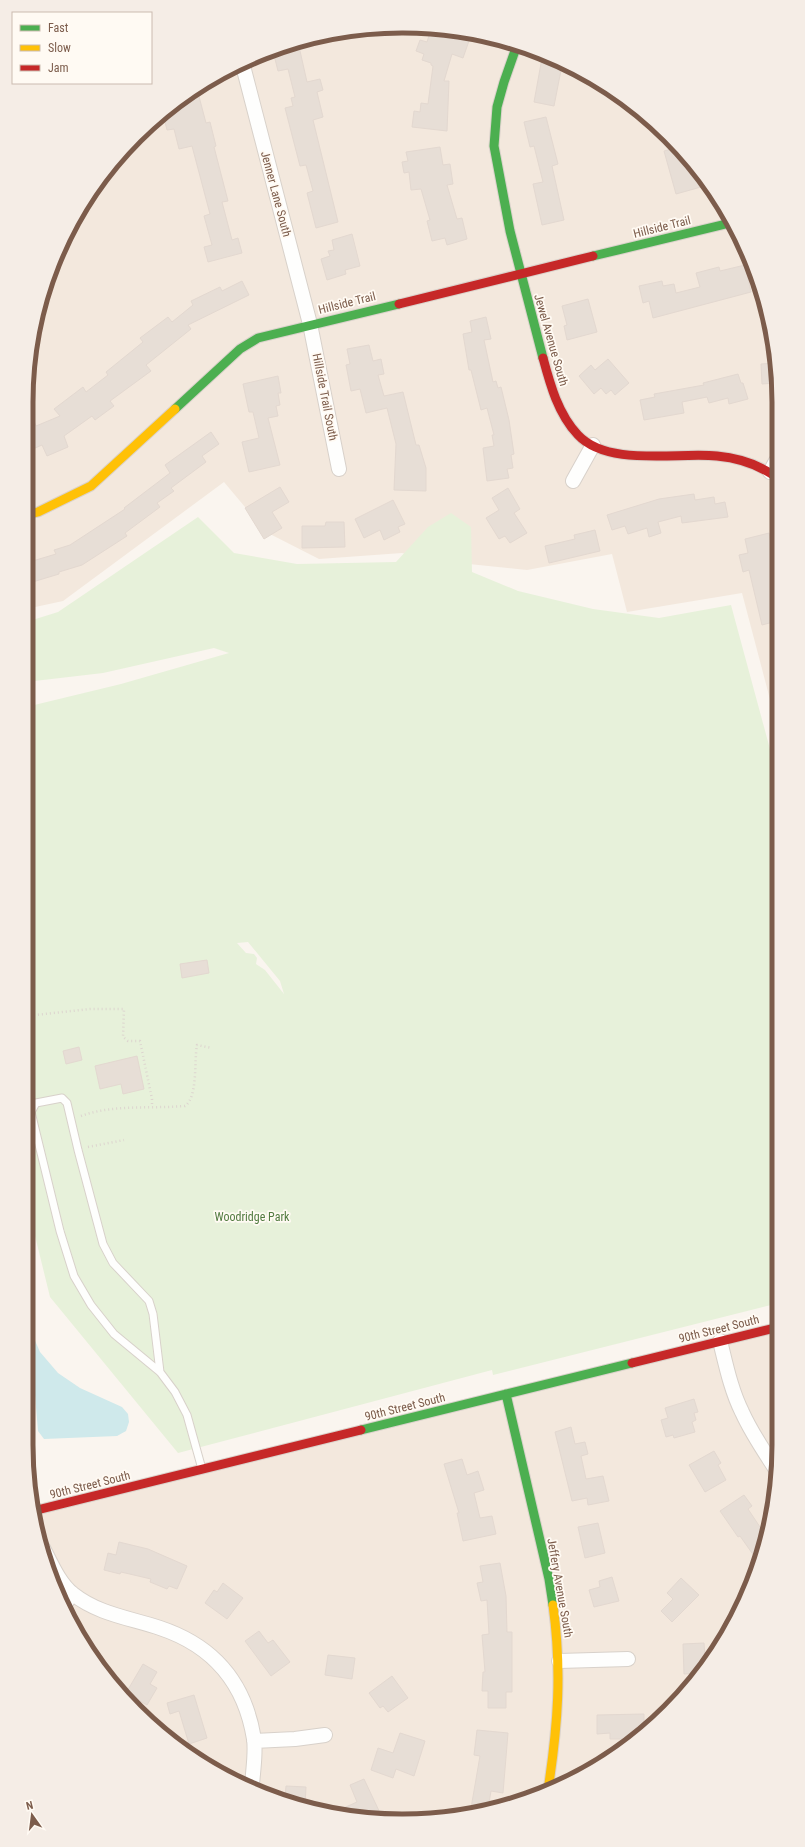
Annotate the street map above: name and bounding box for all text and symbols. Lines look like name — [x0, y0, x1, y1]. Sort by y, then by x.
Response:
legend — [12, 12, 152, 84]
text: Fast — [48, 21, 69, 35]
text: Slow — [48, 41, 71, 55]
text: Jam — [48, 61, 69, 75]
street label: Jenner Lane South — [258, 150, 294, 239]
street label: Hillside Trail — [632, 213, 692, 241]
street label: Hillside Trail — [317, 289, 377, 317]
street label: Jewel Avenue South — [531, 292, 571, 388]
street label: Hillside Trail South — [310, 352, 340, 442]
park label: Woodridge Park — [214, 1210, 290, 1224]
street label: 90th Street South — [677, 1312, 761, 1346]
street label: 90th Street South — [363, 1390, 447, 1424]
street label: 90th Street South — [48, 1468, 132, 1502]
street label: Jeffery Avenue South — [544, 1537, 576, 1639]
north arrow — [12, 1795, 52, 1835]
text: N — [25, 1799, 35, 1813]

